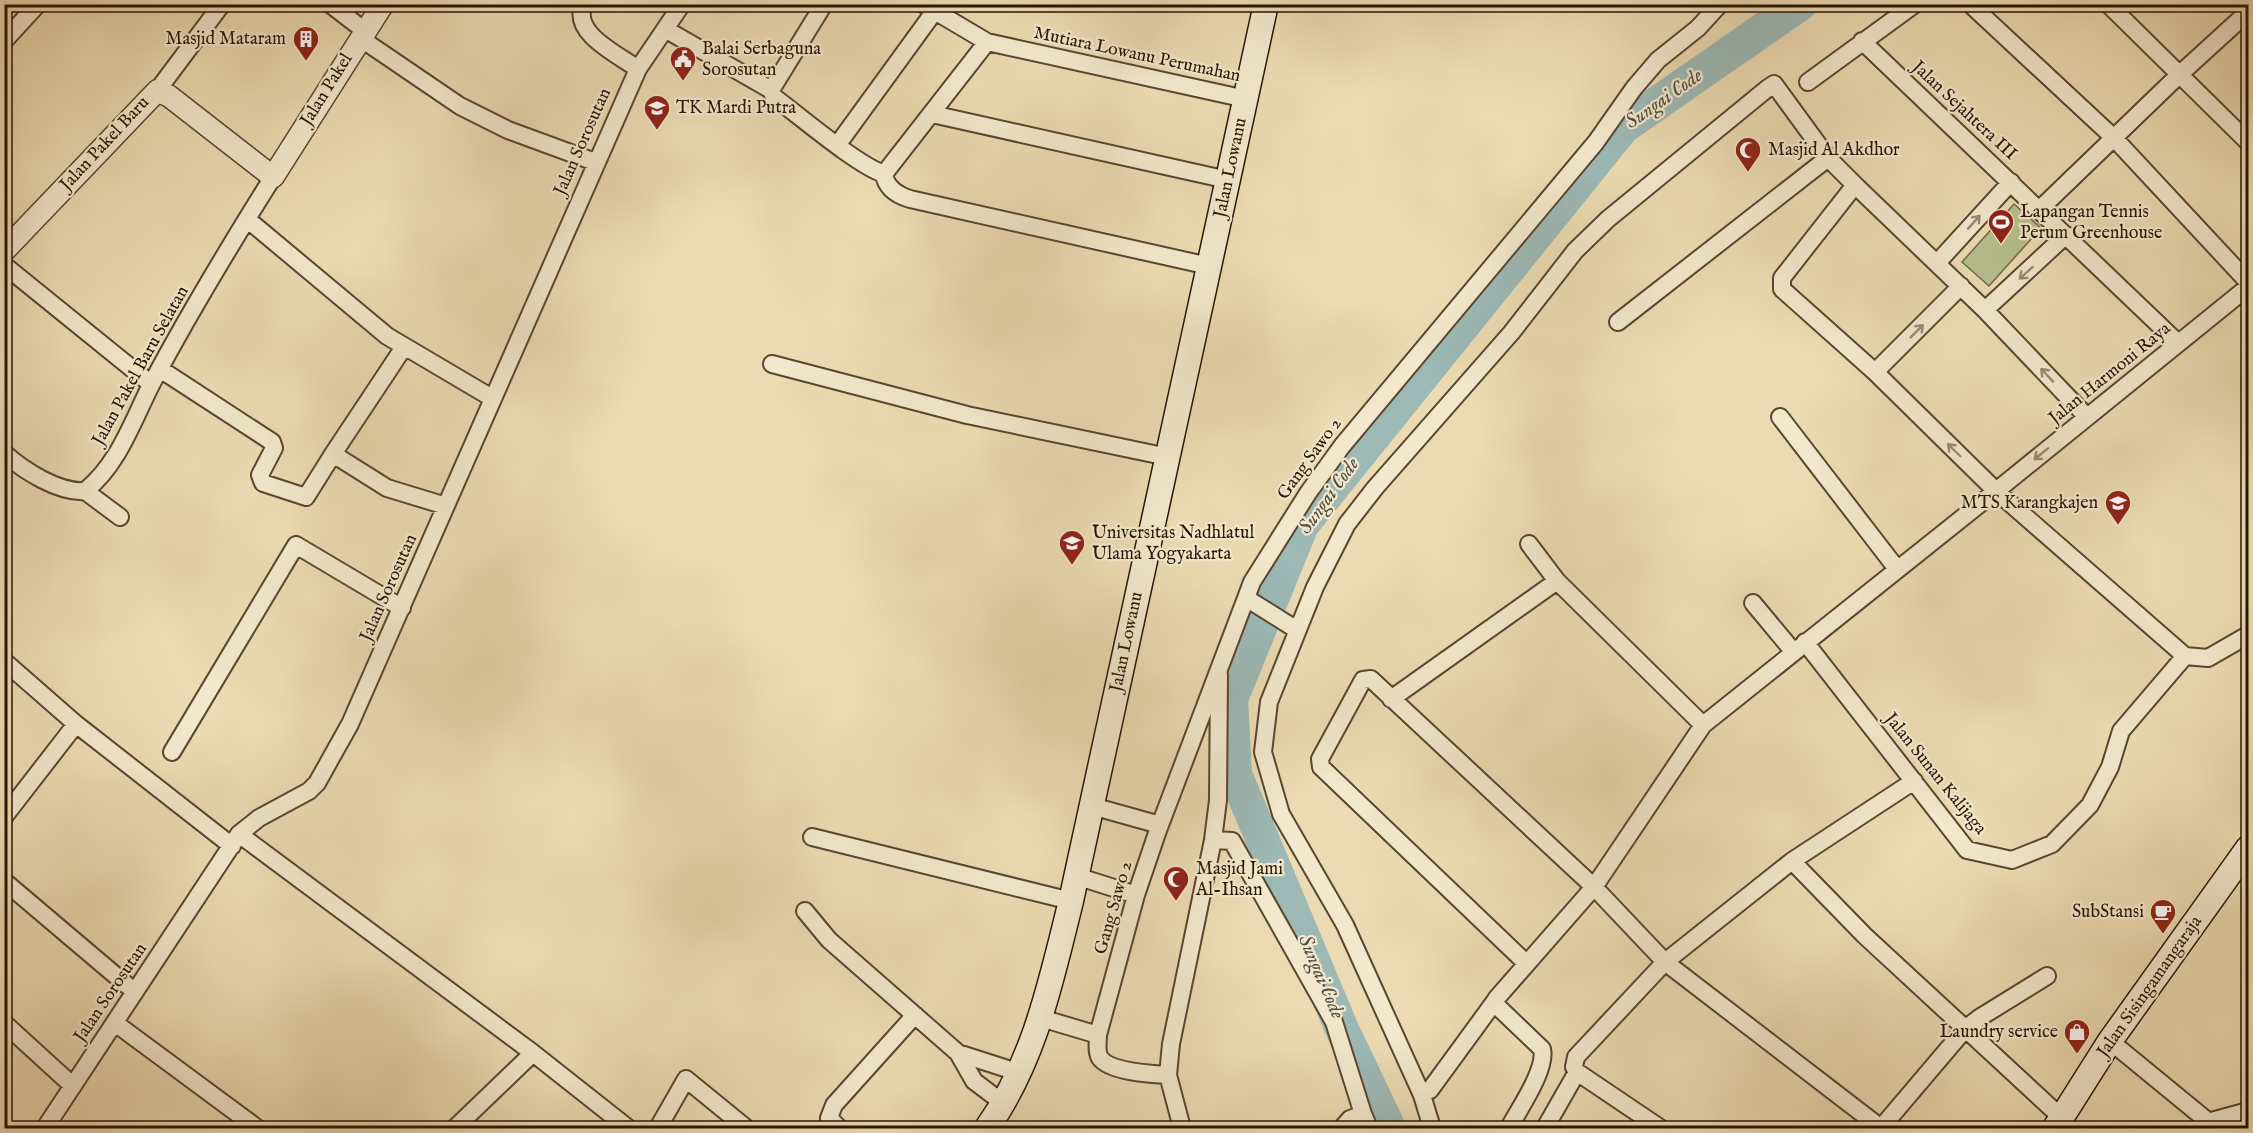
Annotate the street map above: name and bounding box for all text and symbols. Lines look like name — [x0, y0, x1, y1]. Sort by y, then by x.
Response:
street label: Mutiara Lowanu Perumahan — [1031, 22, 1243, 88]
building icon: Masjid Mataram — [291, 24, 321, 62]
place label: Masjid Mataram — [165, 28, 286, 51]
place label: Balai Serbaguna Sorosutan — [702, 38, 821, 82]
public building icon: Balai Serbaguna Sorosutan — [668, 44, 698, 82]
street label: Jalan Pakel — [295, 49, 358, 132]
street label: Jalan Sejahtera III — [1905, 55, 2022, 166]
water label: Sungai Code — [1621, 63, 1708, 135]
street label: Jalan Sorosutan — [548, 84, 617, 201]
street label: Jalan Pakel Baru — [54, 92, 155, 198]
school or university icon: TK Mardi Putra — [642, 93, 672, 131]
place label: TK Mardi Putra — [676, 97, 796, 120]
street label: Jalan Lowanu — [1209, 116, 1253, 222]
mosque icon: Masjid Al Akdhor — [1733, 135, 1763, 173]
place label: Masjid Al Akdhor — [1768, 139, 1900, 162]
place label: Lapangan Tennis Perum Greenhouse — [2020, 201, 2162, 245]
sports icon: Lapangan Tennis Perum Greenhouse — [1986, 207, 2016, 245]
one-way arrow — [1967, 215, 1981, 230]
one-way arrow — [2019, 266, 2034, 280]
street label: Jalan Pakel Baru Selatan — [87, 282, 195, 452]
street label: Jalan Harmoni Raya — [2043, 318, 2176, 431]
one-way arrow — [1909, 323, 1924, 338]
one-way arrow — [2040, 367, 2054, 382]
street label: Gang Sawo 2 — [1273, 413, 1347, 505]
one-way arrow — [1947, 442, 1962, 457]
one-way arrow — [2034, 447, 2050, 460]
water label: Sungai Code — [1293, 453, 1366, 540]
school or university icon: MTS Karangkajen — [2103, 488, 2133, 526]
place label: MTS Karangkajen — [1961, 492, 2098, 515]
place label: Universitas Nadhlatul Ulama Yogyakarta — [1092, 522, 1254, 566]
school or university icon: Universitas Nadhlatul Ulama Yogyakarta — [1057, 528, 1087, 566]
street label: Jalan Sorosutan — [354, 530, 423, 647]
street label: Jalan Lowanu — [1105, 590, 1149, 696]
street label: Jalan Sunan Kalijaga — [1877, 707, 1991, 840]
place label: Masjid Jami Al-Ihsan — [1195, 858, 1283, 902]
street label: Gang Sawo 2 — [1090, 859, 1138, 957]
mosque icon: Masjid Jami Al-Ihsan — [1161, 864, 1191, 902]
cafe icon: SubStansi — [2148, 897, 2178, 935]
place label: SubStansi — [2072, 901, 2144, 924]
street label: Jalan Sisingamangaraja — [2091, 911, 2208, 1064]
water label: Sungai Code — [1291, 931, 1350, 1023]
street label: Jalan Sorosutan — [68, 938, 153, 1049]
shop icon: Laundry service — [2062, 1017, 2092, 1055]
place label: Laundry service — [1940, 1021, 2058, 1044]

